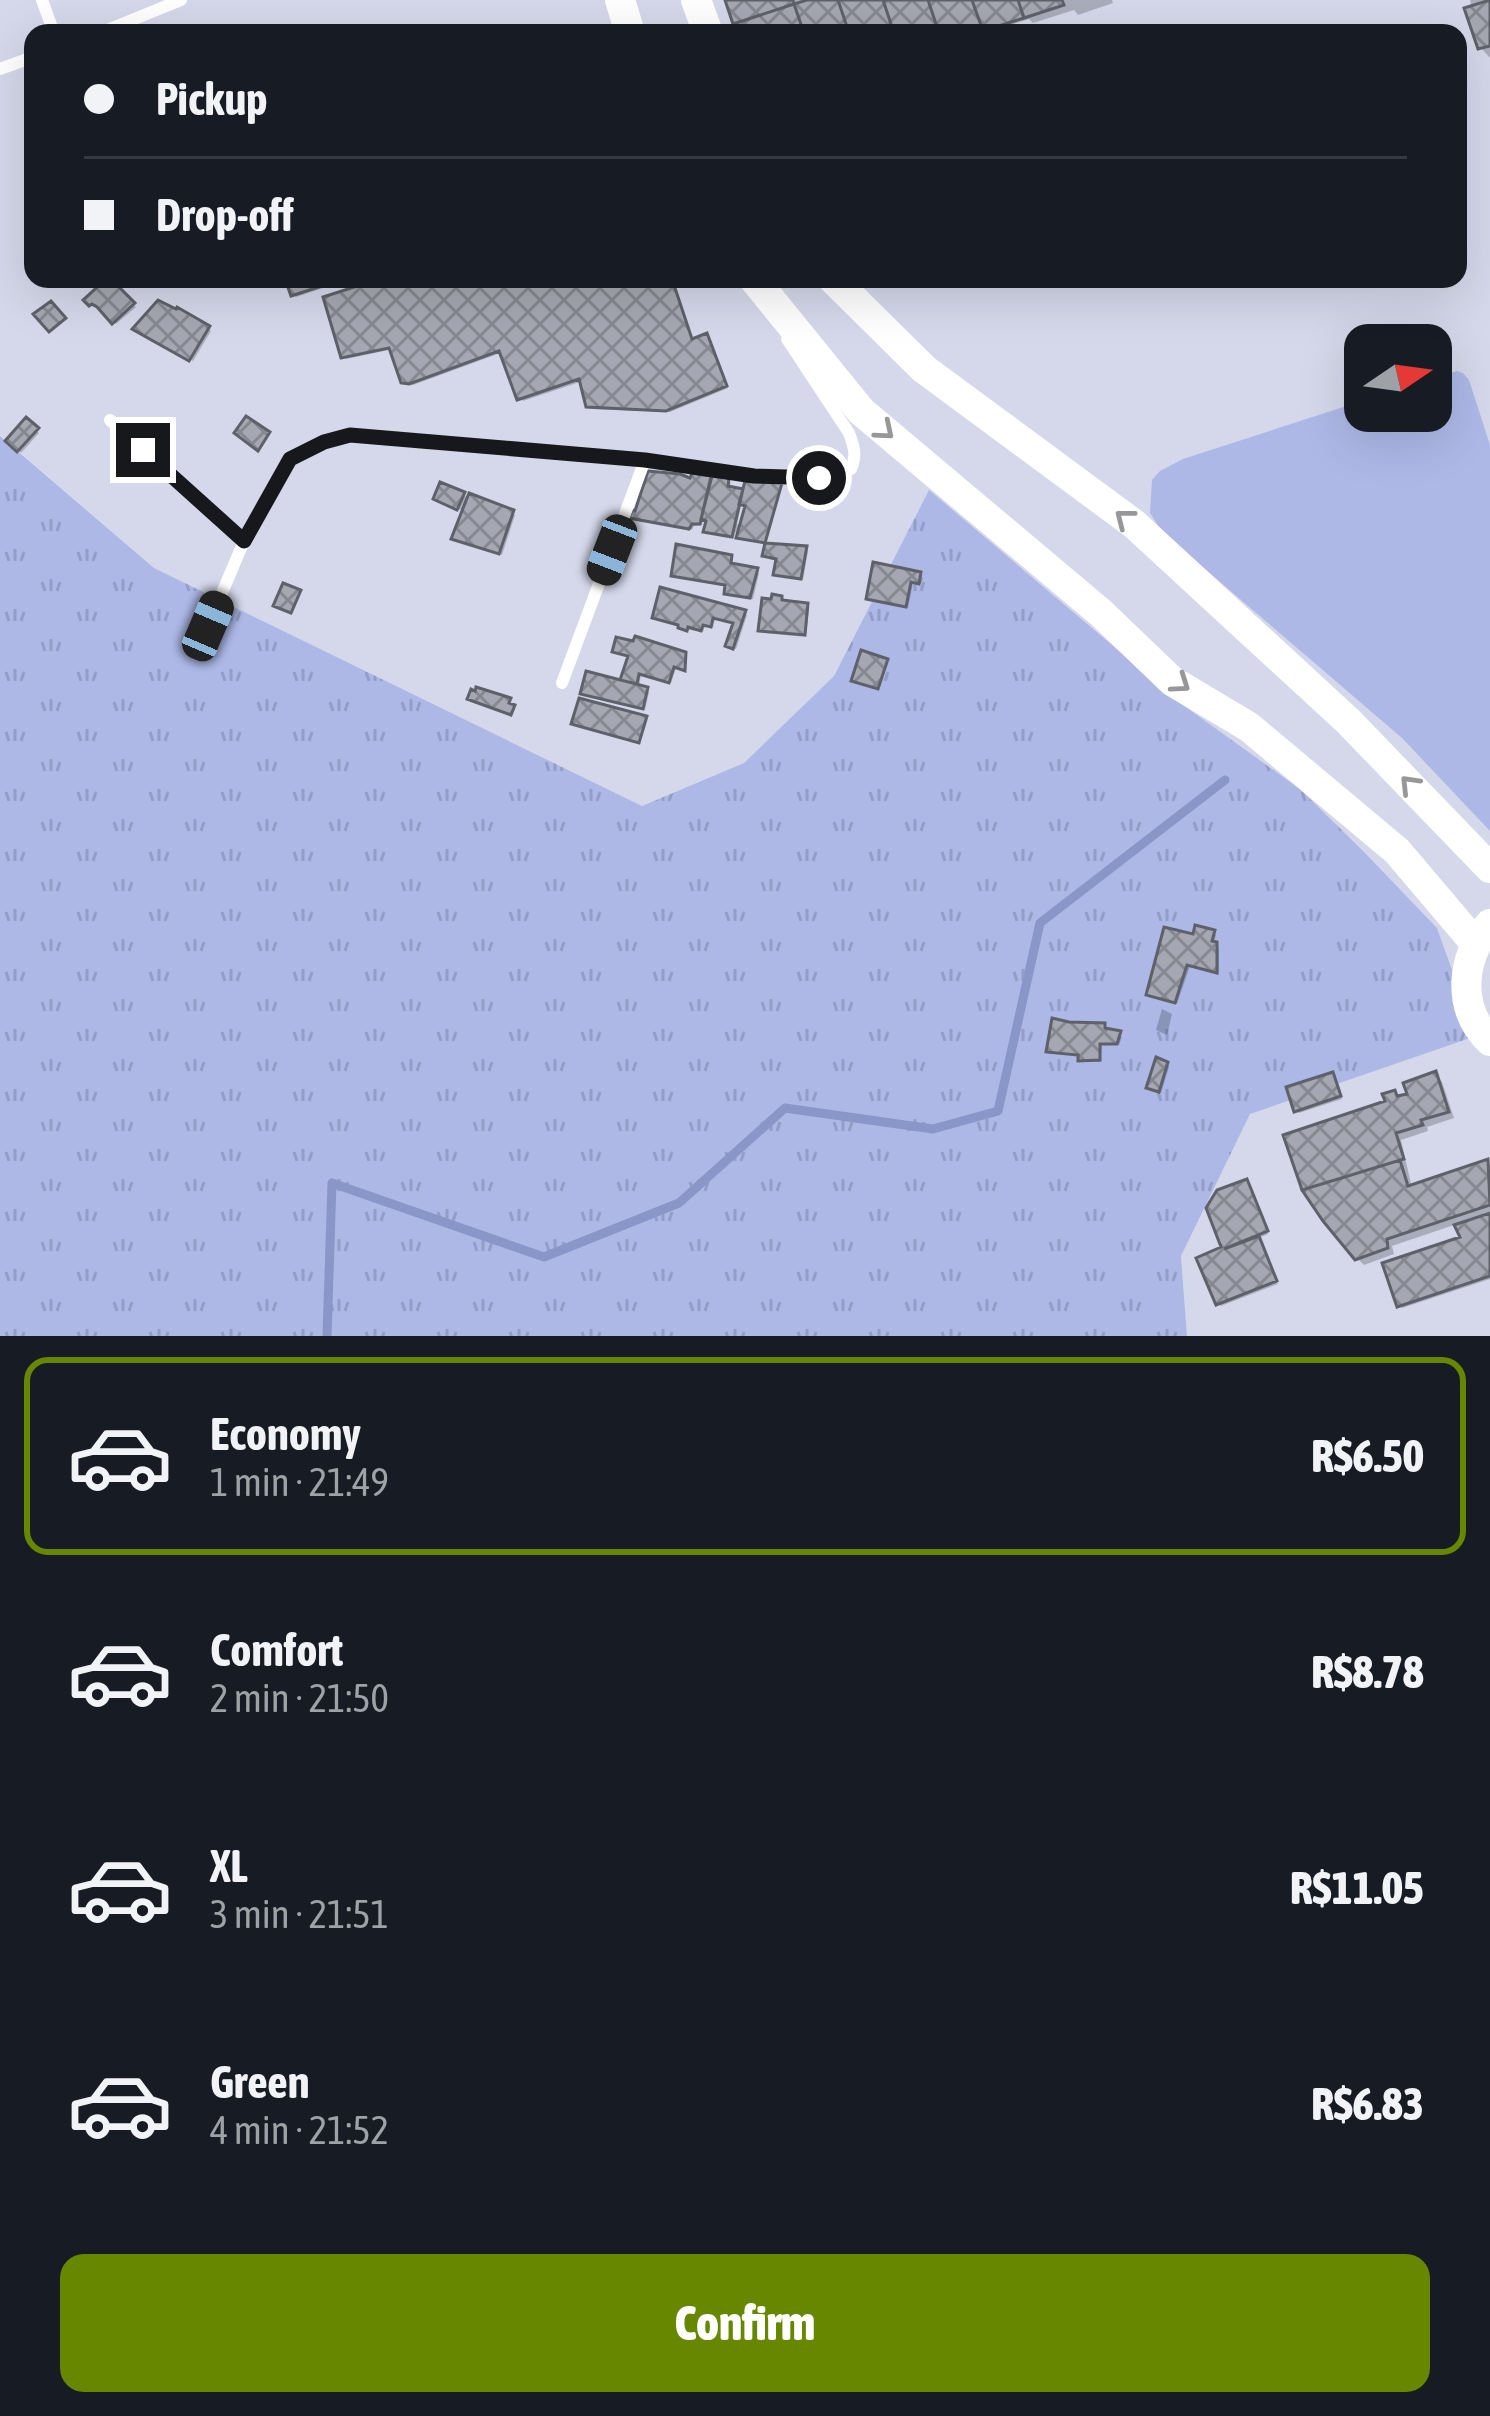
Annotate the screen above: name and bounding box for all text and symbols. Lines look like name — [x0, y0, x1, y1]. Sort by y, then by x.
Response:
text: Pickup — [156, 73, 267, 125]
text: Drop-off — [156, 189, 294, 241]
north arrow — [1344, 324, 1452, 432]
map controls — [1344, 324, 1452, 432]
one-way arrow — [871, 416, 893, 438]
route end — [116, 423, 170, 477]
route start — [792, 451, 846, 505]
car — [582, 510, 642, 590]
one-way arrow — [1115, 511, 1137, 532]
car — [177, 586, 239, 666]
one-way arrow — [1168, 670, 1190, 692]
one-way arrow — [1401, 776, 1423, 798]
icon: car — [66, 1402, 174, 1510]
text: Economy — [210, 1408, 361, 1460]
text: R$6.50 — [1311, 1430, 1424, 1482]
text: 1 min · 21:49 — [210, 1460, 389, 1504]
icon: car — [66, 1618, 174, 1726]
text: Comfort — [210, 1624, 343, 1676]
text: R$8.78 — [1311, 1646, 1424, 1698]
text: 2 min · 21:50 — [210, 1676, 389, 1720]
icon: car — [66, 1834, 174, 1942]
text: XL — [210, 1840, 248, 1892]
text: R$11.05 — [1290, 1862, 1424, 1914]
text: 3 min · 21:51 — [210, 1892, 389, 1936]
icon: car — [66, 2050, 174, 2158]
text: Green — [210, 2056, 310, 2108]
text: R$6.83 — [1311, 2078, 1424, 2130]
text: 4 min · 21:52 — [210, 2108, 389, 2152]
button: Confirm — [60, 2254, 1430, 2392]

